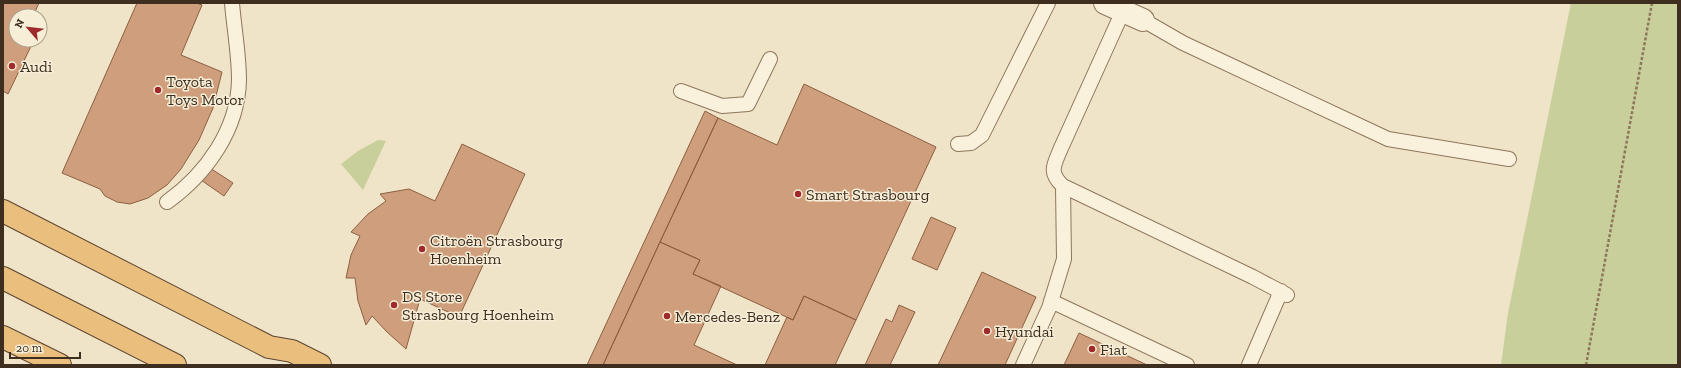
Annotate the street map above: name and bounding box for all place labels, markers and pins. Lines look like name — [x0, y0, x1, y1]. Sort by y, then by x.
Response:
place label: Audi — [20, 57, 53, 76]
marker: Audi — [7, 61, 17, 71]
place label: Toyota Toys Motor — [166, 72, 245, 109]
marker: Toyota Toys Motor — [153, 85, 163, 95]
place label: Smart Strasbourg — [806, 185, 930, 204]
marker: Smart Strasbourg — [793, 189, 803, 199]
place label: Citroën Strasbourg Hoenheim — [430, 231, 563, 268]
marker: Citroën Strasbourg Hoenheim — [417, 244, 427, 254]
place label: DS Store Strasbourg Hoenheim — [402, 287, 554, 324]
marker: DS Store Strasbourg Hoenheim — [389, 300, 399, 310]
place label: Mercedes-Benz — [675, 307, 780, 326]
marker: Mercedes-Benz — [662, 311, 672, 321]
place label: Hyundai — [995, 322, 1054, 341]
marker: Hyundai — [982, 326, 992, 336]
place label: Fiat — [1100, 340, 1127, 359]
marker: Fiat — [1087, 344, 1097, 354]

